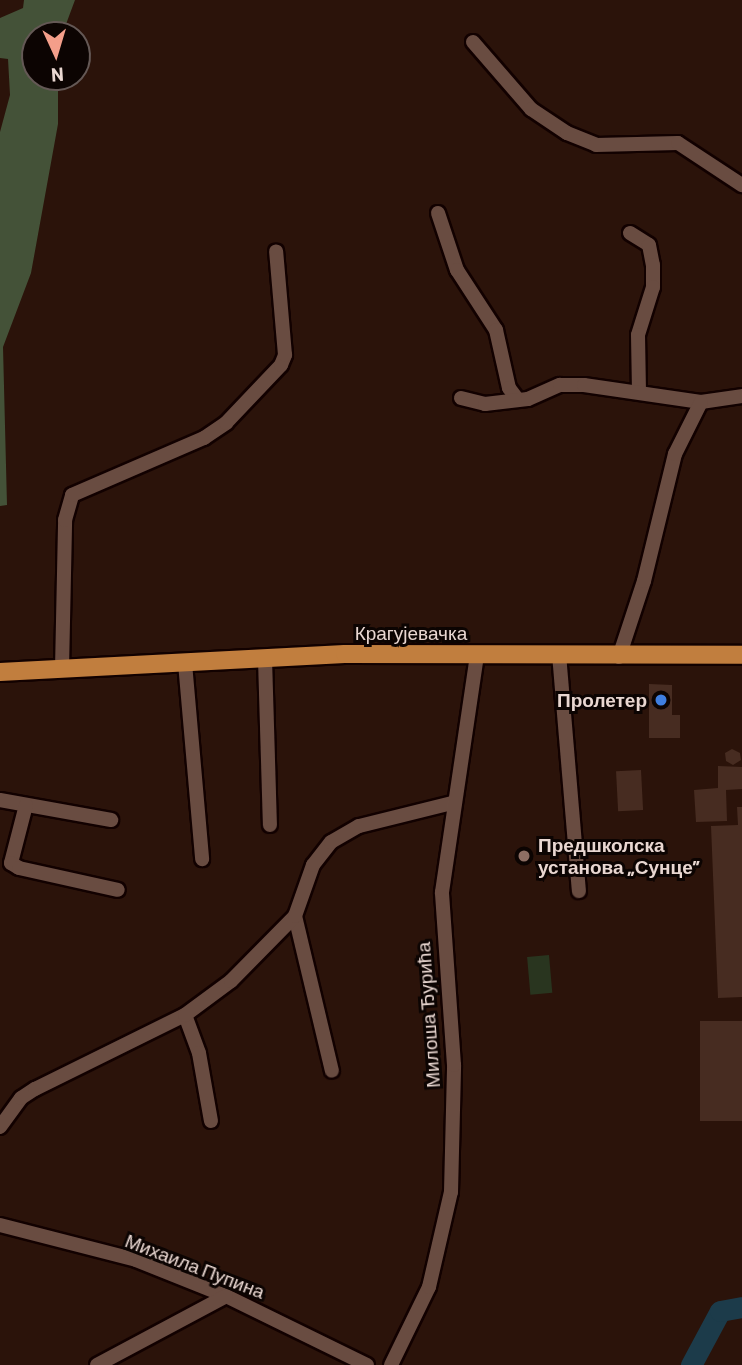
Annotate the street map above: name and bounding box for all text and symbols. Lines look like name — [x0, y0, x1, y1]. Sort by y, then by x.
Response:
north arrow — [21, 21, 91, 91]
text: N — [50, 64, 64, 87]
street label: Крагујевачка — [355, 622, 467, 644]
place label: Пролетер — [557, 689, 647, 711]
marker: Пролетер — [653, 692, 669, 708]
place label: Предшколска установа „Сунце” — [538, 834, 700, 878]
marker: Предшколска установа „Сунце” — [516, 848, 532, 864]
street label: Милоша Ђурића — [412, 941, 444, 1089]
street label: Михаила Пупина — [122, 1229, 268, 1303]

